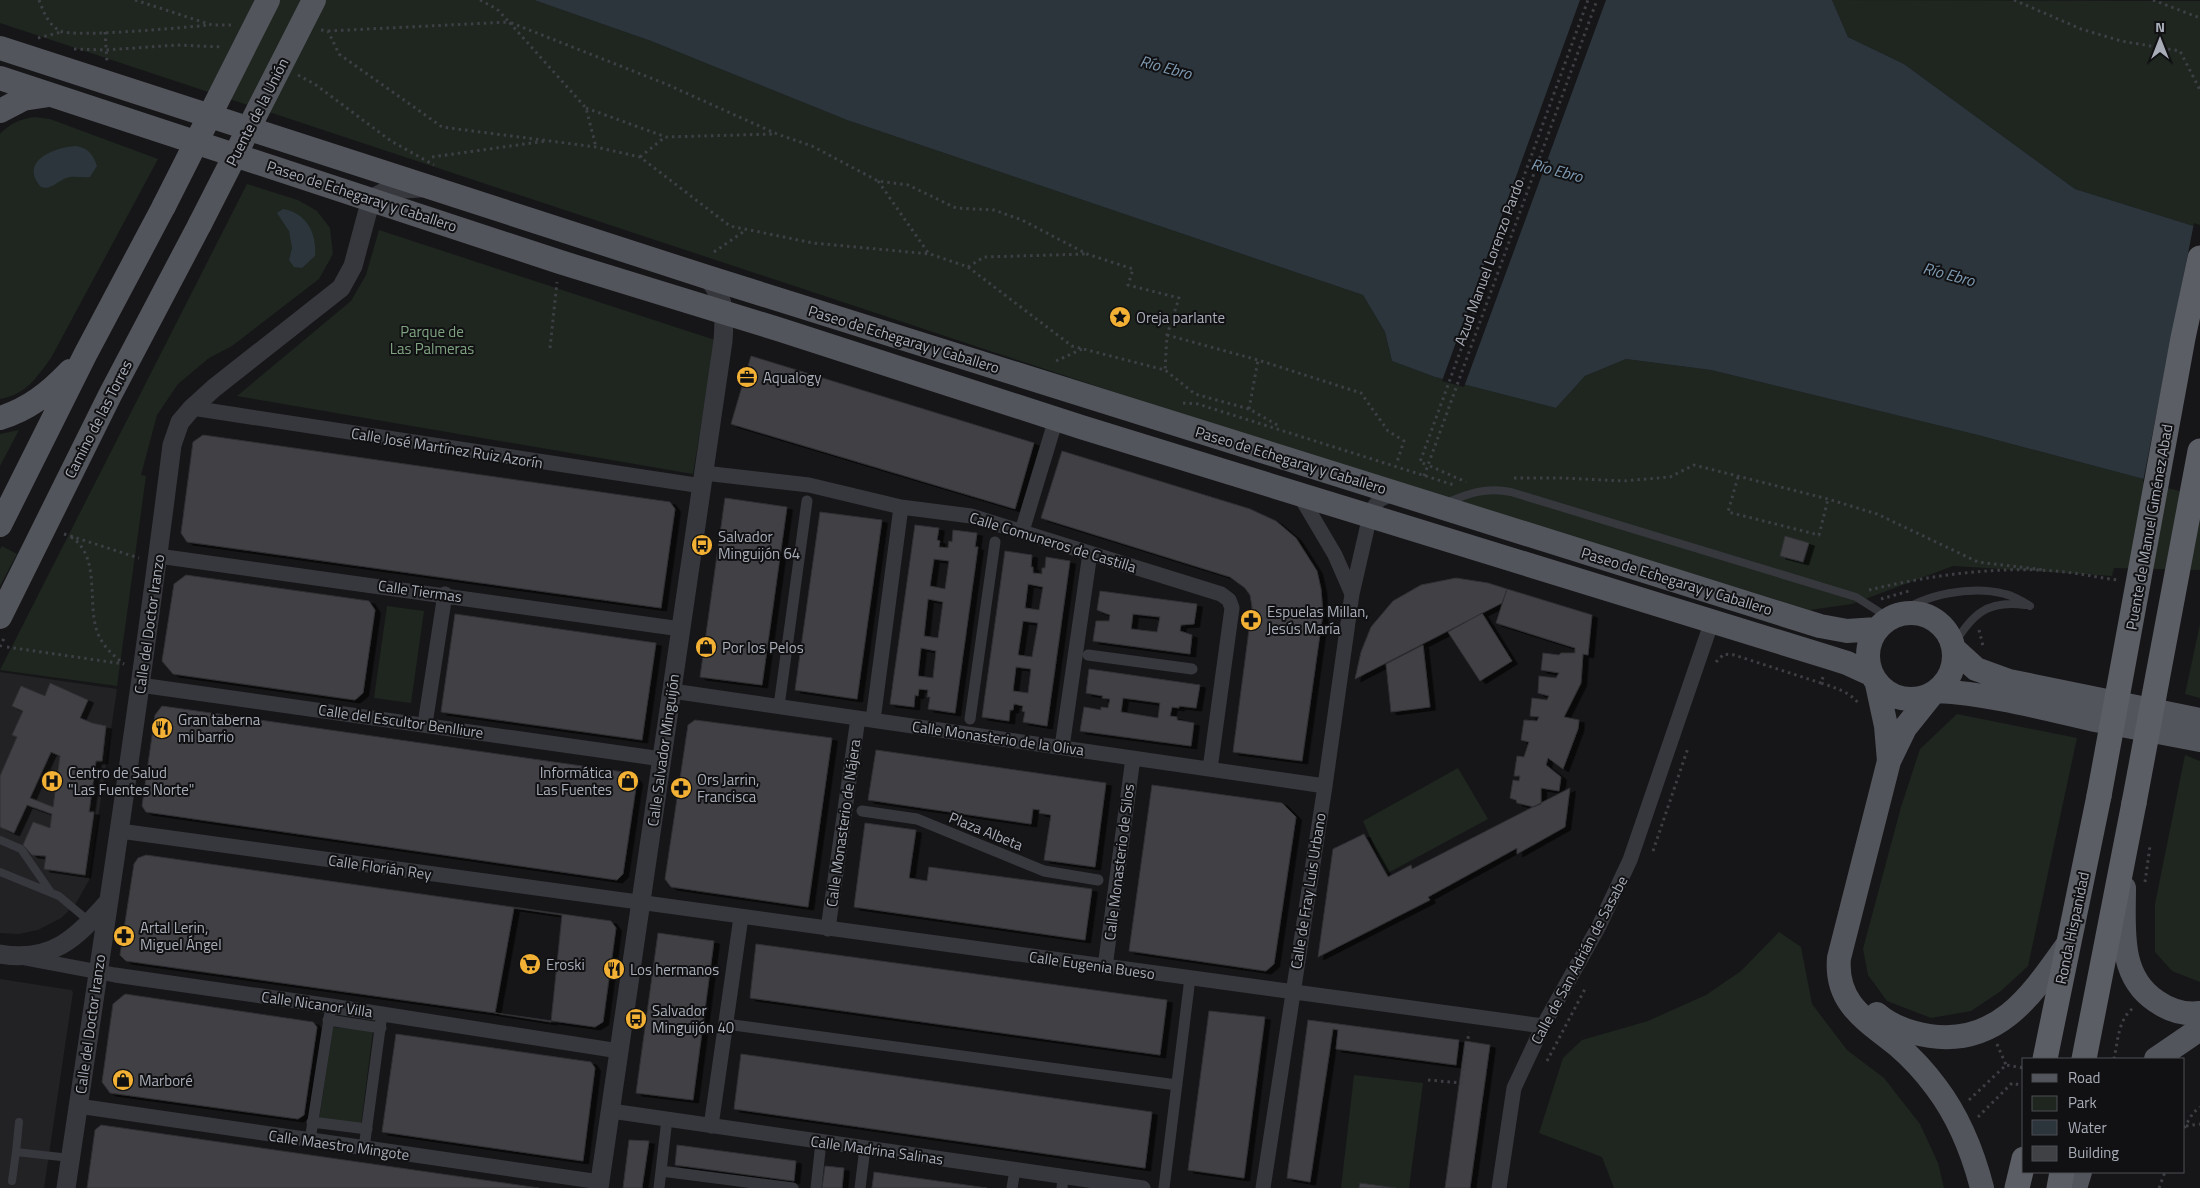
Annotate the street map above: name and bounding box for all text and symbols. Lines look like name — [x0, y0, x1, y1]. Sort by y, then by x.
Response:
north arrow — [2135, 15, 2185, 65]
text: N — [2155, 16, 2165, 37]
water label: Río Ebro — [1138, 49, 1196, 86]
street label: Puente de la Unión — [220, 54, 294, 170]
water label: Río Ebro — [1529, 152, 1587, 189]
street label: Paseo de Echegaray y Caballero — [264, 154, 460, 238]
street label: Azud Manuel Lorenzo Pardo — [1448, 175, 1530, 349]
water label: Río Ebro — [1921, 256, 1979, 293]
street label: Paseo de Echegaray y Caballero — [806, 299, 1002, 379]
place icon: Oreja parlante — [1108, 305, 1132, 329]
place label: Oreja parlante — [1136, 306, 1225, 329]
park label: Parque de Las Palmeras — [390, 320, 474, 360]
street label: Camino de las Torres — [58, 356, 138, 482]
office icon: Aqualogy — [735, 365, 759, 389]
place label: Aqualogy — [763, 366, 822, 389]
street label: Paseo de Echegaray y Caballero — [1193, 420, 1389, 500]
street label: Calle José Martínez Ruiz Azorín — [349, 421, 545, 475]
street label: Puente de Manuel Giménez Abad — [2120, 422, 2178, 632]
street label: Calle Comuneros de Castilla — [967, 506, 1140, 578]
place label: Salvador Minguijón 64 — [718, 525, 800, 565]
bus stop icon: Salvador Minguijón 64 — [690, 533, 714, 557]
street label: Paseo de Echegaray y Caballero — [1579, 541, 1775, 621]
street label: Calle del Doctor Iranzo — [128, 553, 170, 695]
street label: Calle Tiermas — [377, 574, 463, 608]
place label: Espuelas Millan, Jesús María — [1267, 600, 1369, 640]
pharmacy icon: Espuelas Millan, Jesús María — [1239, 608, 1263, 632]
shop icon: Por los Pelos — [694, 635, 718, 659]
place label: Por los Pelos — [722, 636, 804, 659]
street label: Calle Salvador Minguijón — [641, 672, 685, 828]
street label: Calle del Escultor Benlliure — [317, 698, 485, 744]
place label: Gran taberna mi barrio — [178, 708, 261, 748]
street label: Calle Monasterio de la Oliva — [911, 715, 1086, 762]
restaurant icon: Gran taberna mi barrio — [150, 716, 174, 740]
street label: Calle Monasterio de Nájera — [820, 737, 866, 908]
place label: Centro de Salud "Las Fuentes Norte" — [68, 761, 194, 801]
place label: Informática Las Fuentes — [536, 761, 612, 801]
place label: Ors Jarrin, Francisca — [697, 768, 759, 808]
hospital icon: Centro de Salud "Las Fuentes Norte" — [40, 769, 64, 793]
shop icon: Informática Las Fuentes — [616, 769, 640, 793]
pharmacy icon: Ors Jarrin, Francisca — [669, 776, 693, 800]
street label: Calle Monasterio de Silos — [1098, 782, 1140, 942]
street label: Plaza Albeta — [945, 806, 1027, 856]
street label: Calle de Fray Luis Urbano — [1284, 811, 1332, 971]
street label: Calle Florián Rey — [327, 848, 433, 886]
street label: Ronda Hispanidad — [2049, 870, 2095, 986]
street label: Calle de San Adrián de Sasabe — [1525, 872, 1633, 1048]
place label: Artal Lerin, Miguel Ángel — [140, 916, 222, 956]
pharmacy icon: Artal Lerin, Miguel Ángel — [112, 924, 136, 948]
street label: Calle Eugenia Bueso — [1028, 945, 1156, 985]
supermarket icon: Eroski — [518, 952, 542, 976]
street label: Calle del Doctor Iranzo — [69, 953, 111, 1095]
place label: Eroski — [546, 953, 585, 976]
restaurant icon: Los hermanos — [602, 957, 626, 981]
place label: Los hermanos — [630, 958, 719, 981]
street label: Calle Nicanor Villa — [260, 985, 374, 1023]
place label: Salvador Minguijón 40 — [652, 999, 734, 1039]
bus stop icon: Salvador Minguijón 40 — [624, 1007, 648, 1031]
legend — [2022, 1058, 2185, 1173]
text: Road — [2068, 1066, 2100, 1089]
shop icon: Marboré — [111, 1068, 135, 1092]
place label: Marboré — [139, 1069, 193, 1092]
text: Park — [2068, 1091, 2097, 1114]
text: Water — [2068, 1116, 2107, 1139]
street label: Calle Maestro Mingote — [267, 1124, 411, 1166]
street label: Calle Madrina Salinas — [809, 1129, 945, 1171]
text: Building — [2068, 1141, 2119, 1164]

